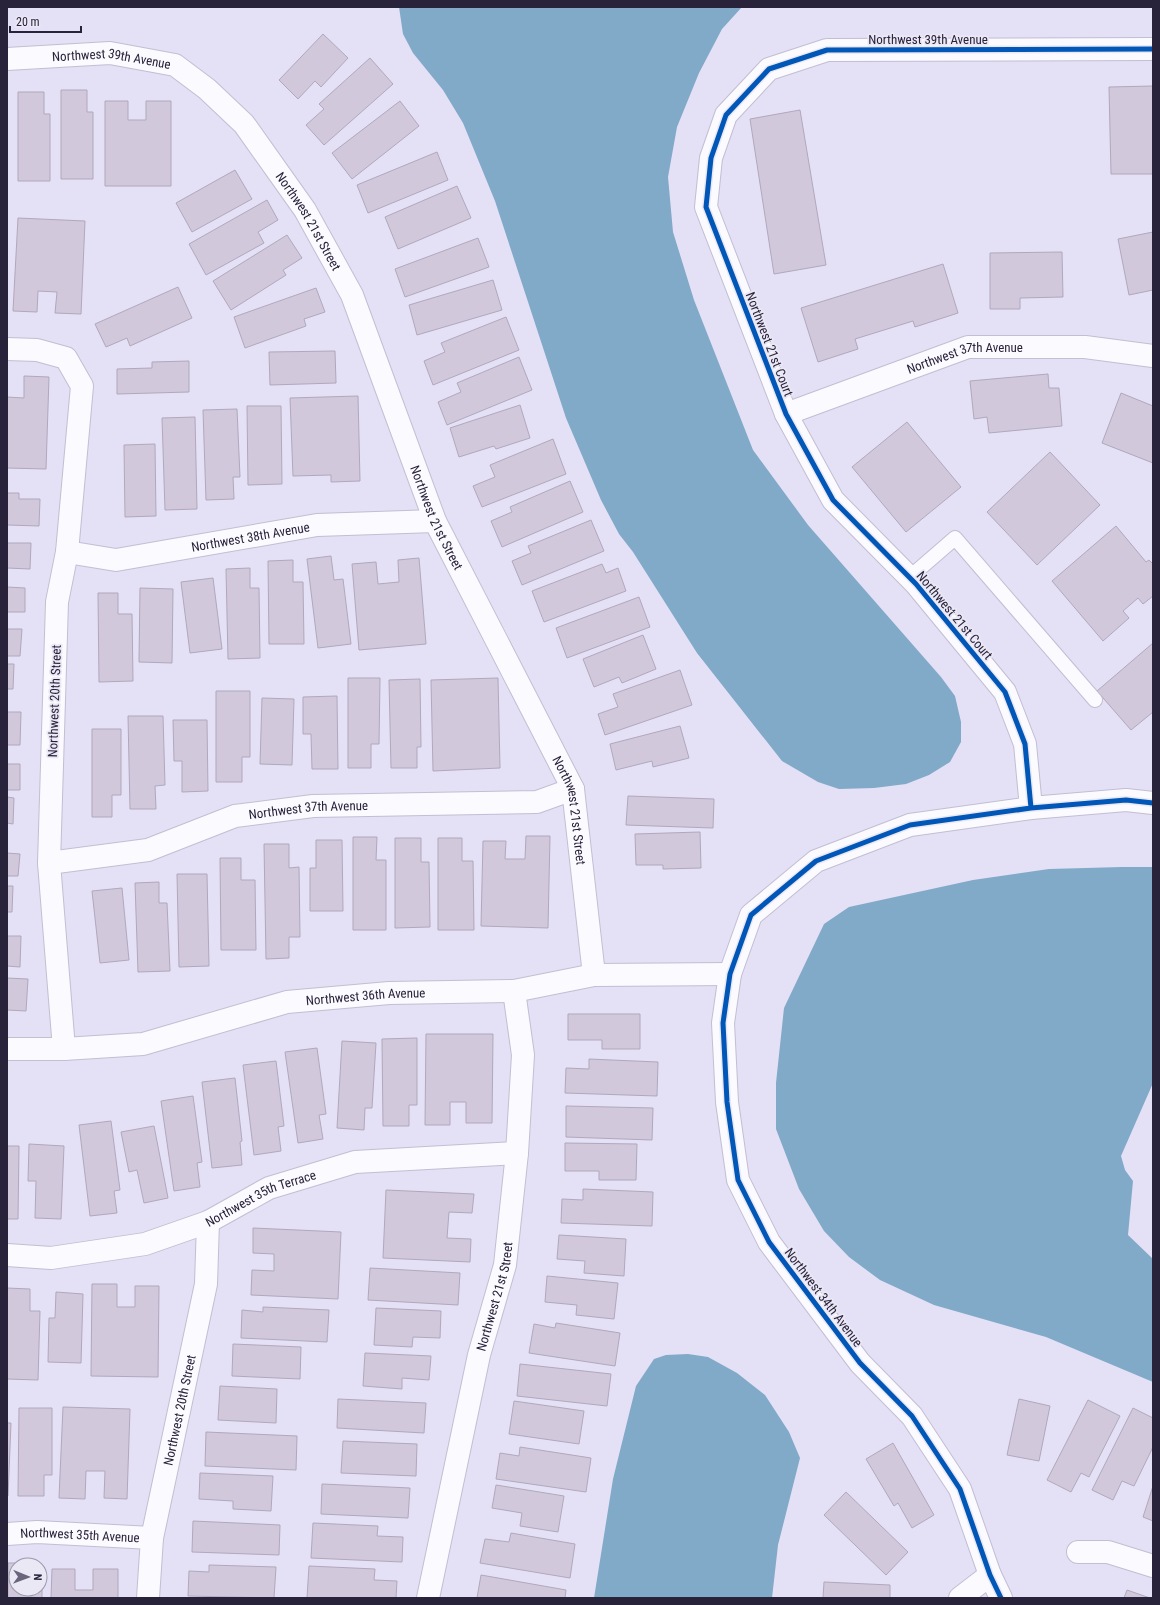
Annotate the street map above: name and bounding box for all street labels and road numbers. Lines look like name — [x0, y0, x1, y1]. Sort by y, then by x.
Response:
street label: Northwest 39th Avenue — [868, 32, 988, 47]
street label: Northwest 39th Avenue — [52, 46, 172, 72]
street label: Northwest 21st Street — [273, 169, 344, 273]
street label: Northwest 21st Court — [743, 290, 796, 398]
street label: Northwest 37th Avenue — [905, 340, 1023, 377]
street label: Northwest 21st Street — [407, 463, 466, 573]
street label: Northwest 38th Avenue — [190, 519, 311, 555]
street label: Northwest 21st Court — [913, 568, 996, 662]
street label: Northwest 20th Street — [45, 644, 64, 758]
street label: Northwest 21st Street — [549, 754, 589, 866]
street label: Northwest 37th Avenue — [248, 798, 368, 822]
street label: Northwest 36th Avenue — [305, 985, 425, 1008]
street label: Northwest 35th Terrace — [203, 1167, 318, 1230]
street label: Northwest 21st Street — [474, 1241, 515, 1353]
street label: Northwest 34th Avenue — [782, 1245, 866, 1350]
street label: Northwest 20th Street — [161, 1353, 199, 1467]
street label: Northwest 35th Avenue — [20, 1525, 140, 1545]

